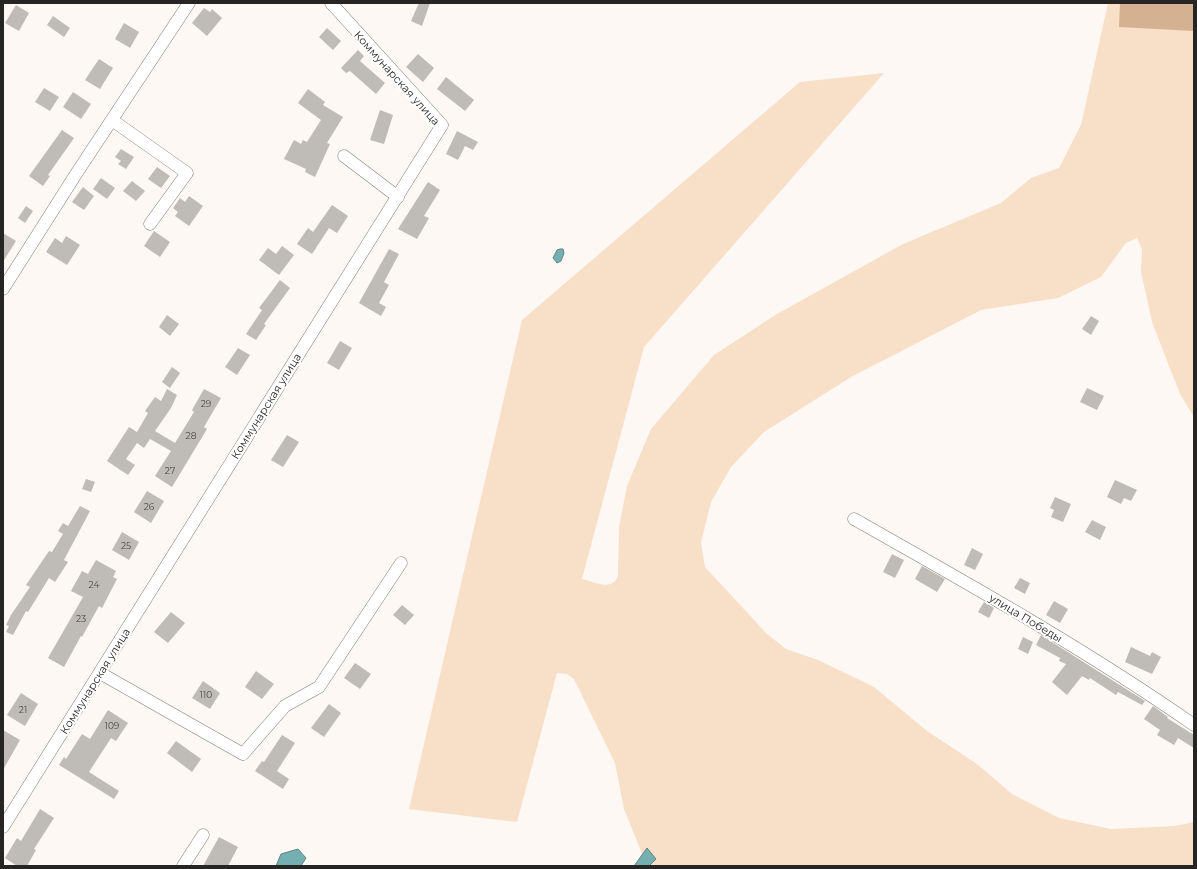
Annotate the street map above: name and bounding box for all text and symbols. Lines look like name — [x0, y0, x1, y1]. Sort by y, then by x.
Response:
street label: Коммунарская улица — [351, 28, 443, 128]
street label: Коммунарская улица — [228, 351, 304, 461]
house number: 29 — [201, 398, 212, 409]
house number: 28 — [186, 430, 197, 441]
house number: 27 — [165, 465, 175, 476]
house number: 26 — [144, 501, 155, 512]
house number: 25 — [121, 540, 131, 551]
house number: 24 — [89, 579, 99, 590]
street label: улица Победы — [986, 590, 1065, 645]
house number: 23 — [76, 613, 86, 624]
street label: Коммунарская улица — [57, 626, 133, 736]
house number: 110 — [200, 689, 212, 700]
house number: 21 — [19, 704, 27, 715]
house number: 109 — [105, 720, 120, 731]

